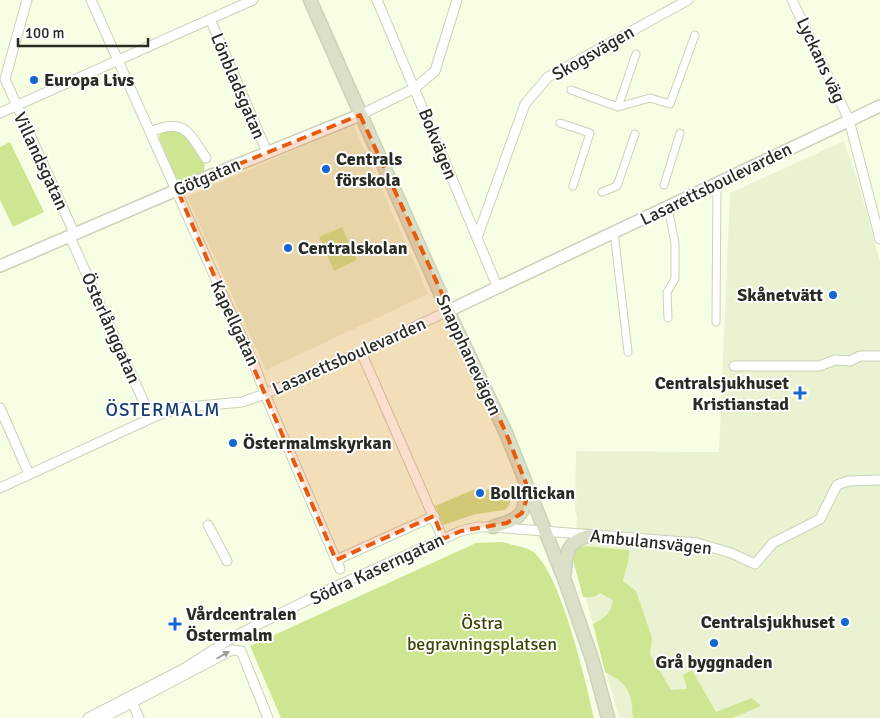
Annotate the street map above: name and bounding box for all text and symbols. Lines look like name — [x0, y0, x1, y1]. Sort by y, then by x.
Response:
street label: Lyckans väg — [792, 14, 850, 106]
scale bar — [18, 15, 148, 47]
street label: Skogsvägen — [548, 21, 638, 85]
text: 100 m — [25, 24, 65, 42]
street label: Lönbladsgatan — [206, 30, 270, 142]
place label: Europa Livs — [44, 69, 134, 91]
marker: Europa Livs — [28, 74, 40, 86]
street label: Bokvägen — [414, 105, 462, 183]
street label: Villandsgatan — [9, 108, 73, 214]
street label: Lasarettsboulevarden — [637, 138, 795, 230]
place label: Centrals förskola — [335, 148, 402, 191]
street label: Götgatan — [170, 153, 244, 201]
marker: Centrals förskola — [320, 163, 332, 175]
place label: Centralskolan — [298, 237, 408, 259]
marker: Centralskolan — [282, 242, 294, 254]
street label: Österlånggatan — [77, 269, 145, 387]
street label: Kapellgatan — [206, 276, 264, 370]
place label: Skånetvätt — [737, 284, 823, 306]
marker: Skånetvätt — [827, 289, 839, 301]
street label: Snapphanevägen — [431, 291, 507, 419]
street label: Lasarettsboulevarden — [269, 312, 429, 400]
place label: Centralsjukhuset Kristianstad — [655, 372, 789, 415]
marker: Centralsjukhuset Kristianstad — [793, 386, 807, 400]
district label: ÖSTERMALM — [105, 398, 221, 422]
place label: Östermalmskyrkan — [243, 432, 392, 454]
marker: Östermalmskyrkan — [227, 437, 239, 449]
place label: Bollflickan — [490, 482, 575, 504]
marker: Bollflickan — [474, 487, 486, 499]
street label: Ambulansvägen — [589, 525, 713, 559]
street label: Södra Kaserngatan — [306, 528, 448, 610]
place label: Vårdcentralen Östermalm — [186, 603, 297, 646]
place label: Centralsjukhuset — [701, 611, 835, 633]
park label: Östra begravningsplatsen — [407, 612, 557, 655]
marker: Centralsjukhuset — [839, 616, 851, 628]
marker: Vårdcentralen Östermalm — [168, 617, 182, 631]
marker: Grå byggnaden — [708, 637, 720, 649]
one-way arrow — [216, 651, 231, 659]
place label: Grå byggnaden — [655, 651, 773, 673]

